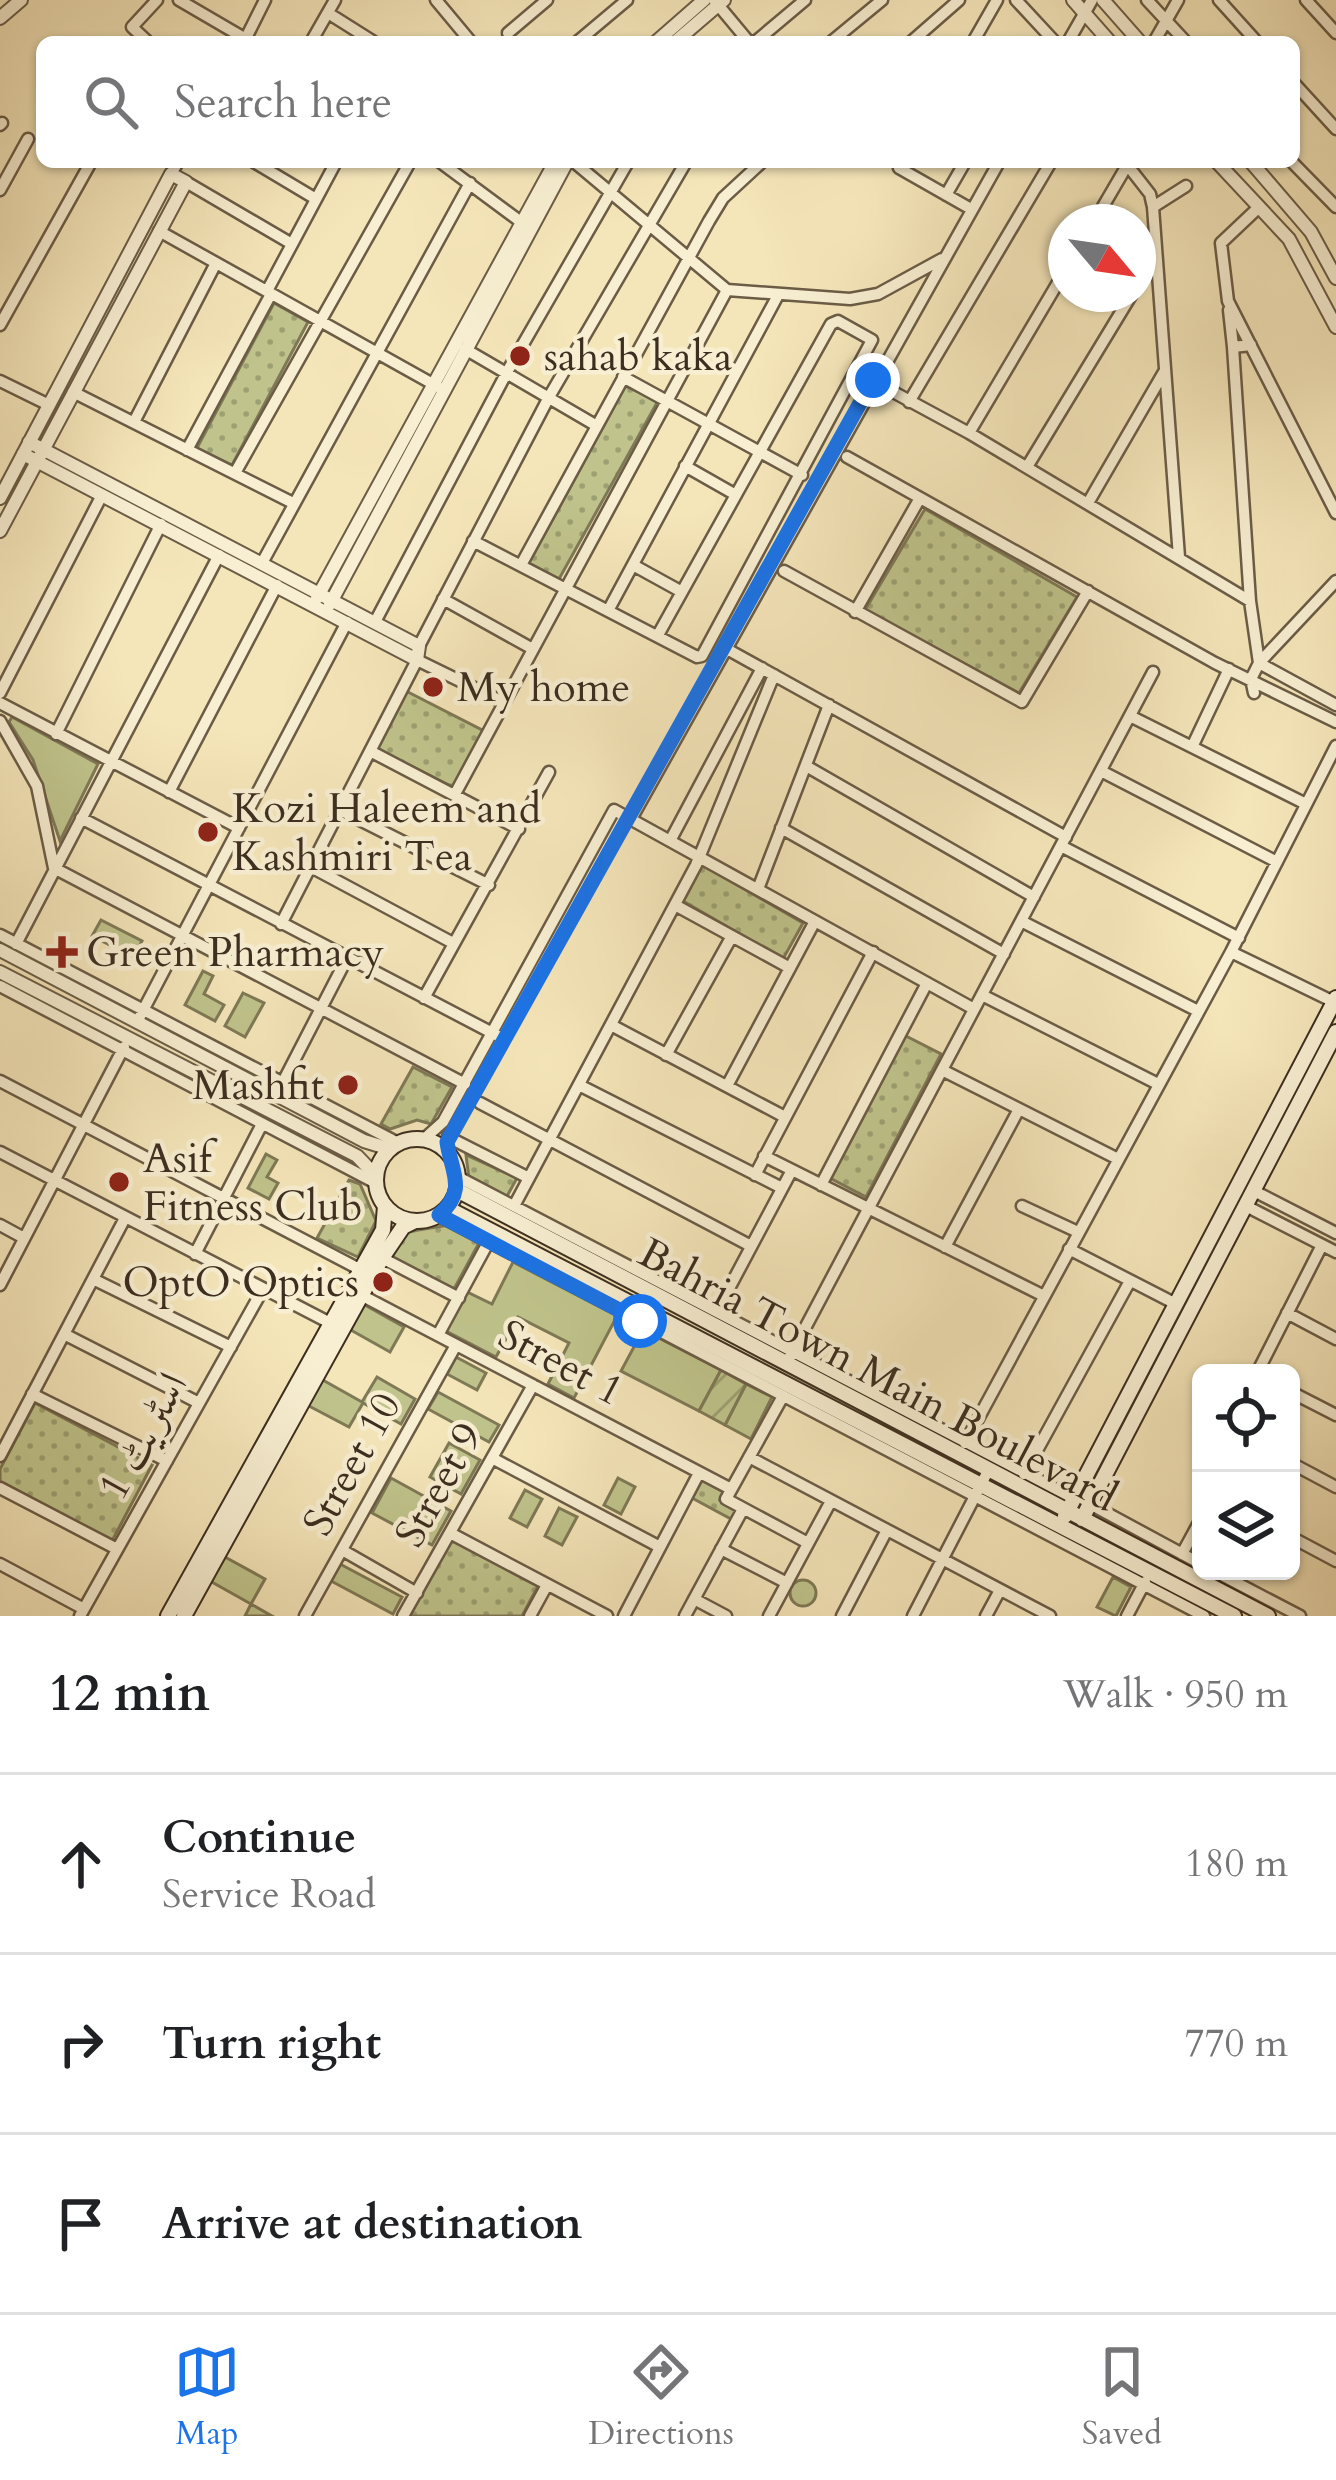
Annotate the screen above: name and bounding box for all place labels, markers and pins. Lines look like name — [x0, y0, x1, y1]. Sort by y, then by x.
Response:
place label: sahab kaka — [544, 328, 732, 385]
marker: sahab kaka — [507, 343, 533, 369]
place label: My home — [457, 659, 630, 716]
marker: My home — [420, 674, 446, 700]
place label: Kozi Haleem and Kashmiri Tea — [232, 780, 541, 885]
marker: Kozi Haleem and Kashmiri Tea — [195, 819, 221, 845]
place label: Green Pharmacy — [86, 924, 384, 981]
marker: Green Pharmacy — [49, 939, 75, 965]
place label: Mashfit — [192, 1057, 324, 1114]
marker: Mashfit — [335, 1072, 361, 1098]
place label: Asif Fitness Club — [143, 1130, 363, 1235]
marker: Asif Fitness Club — [106, 1169, 132, 1195]
place label: OptO Optics — [123, 1254, 359, 1311]
marker: OptO Optics — [370, 1269, 396, 1295]

